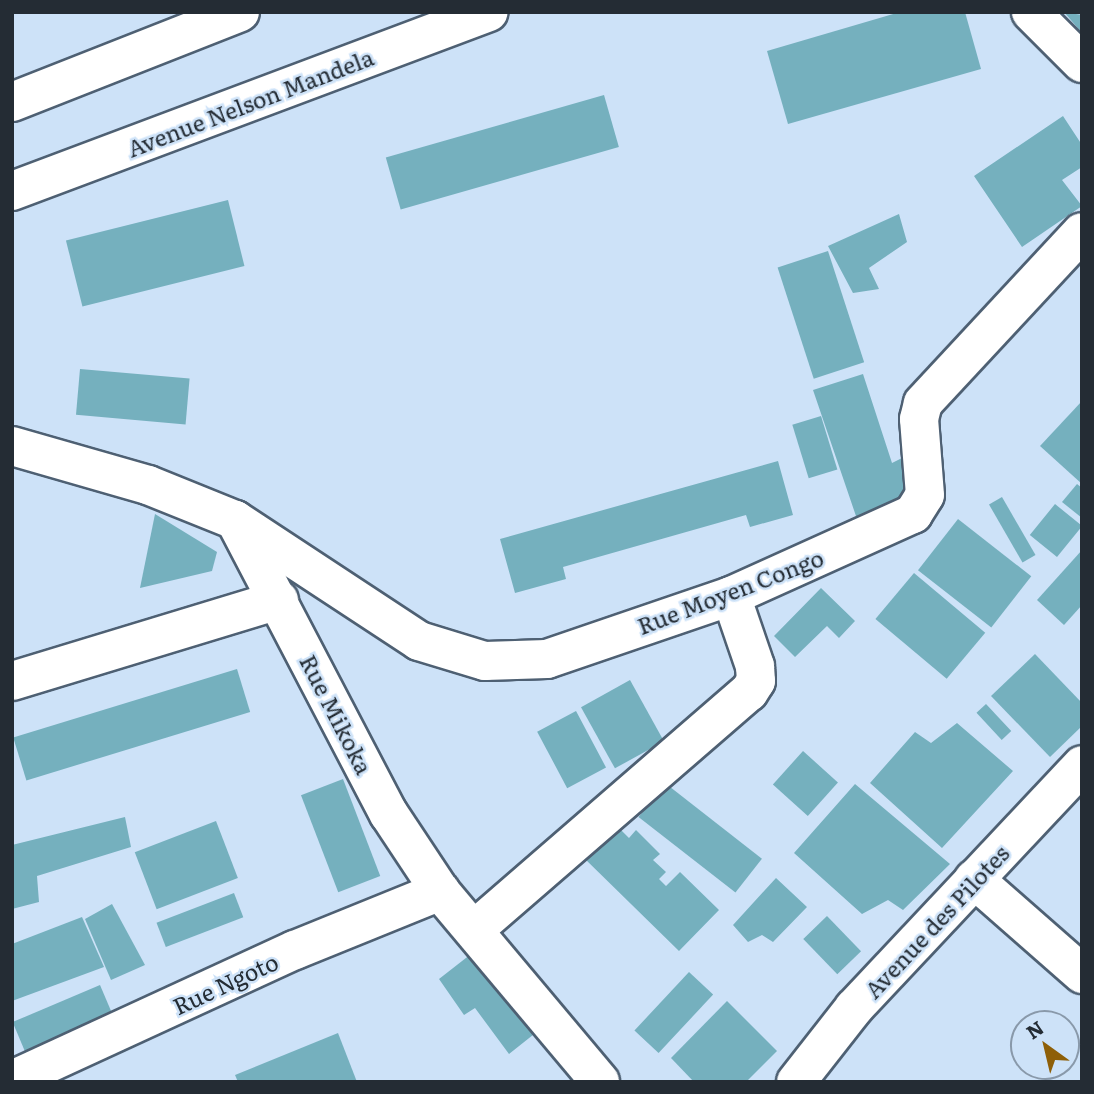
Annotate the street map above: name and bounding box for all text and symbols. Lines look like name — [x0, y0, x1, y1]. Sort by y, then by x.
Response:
street label: Avenue Nelson Mandela — [123, 42, 377, 162]
street label: Rue Moyen Congo — [633, 543, 827, 639]
street label: Rue Mikoka — [295, 650, 379, 778]
street label: Avenue des Pilotes — [858, 839, 1014, 1003]
street label: Rue Ngoto — [168, 947, 282, 1019]
north arrow — [1010, 1010, 1080, 1080]
text: N — [1020, 1013, 1049, 1045]

